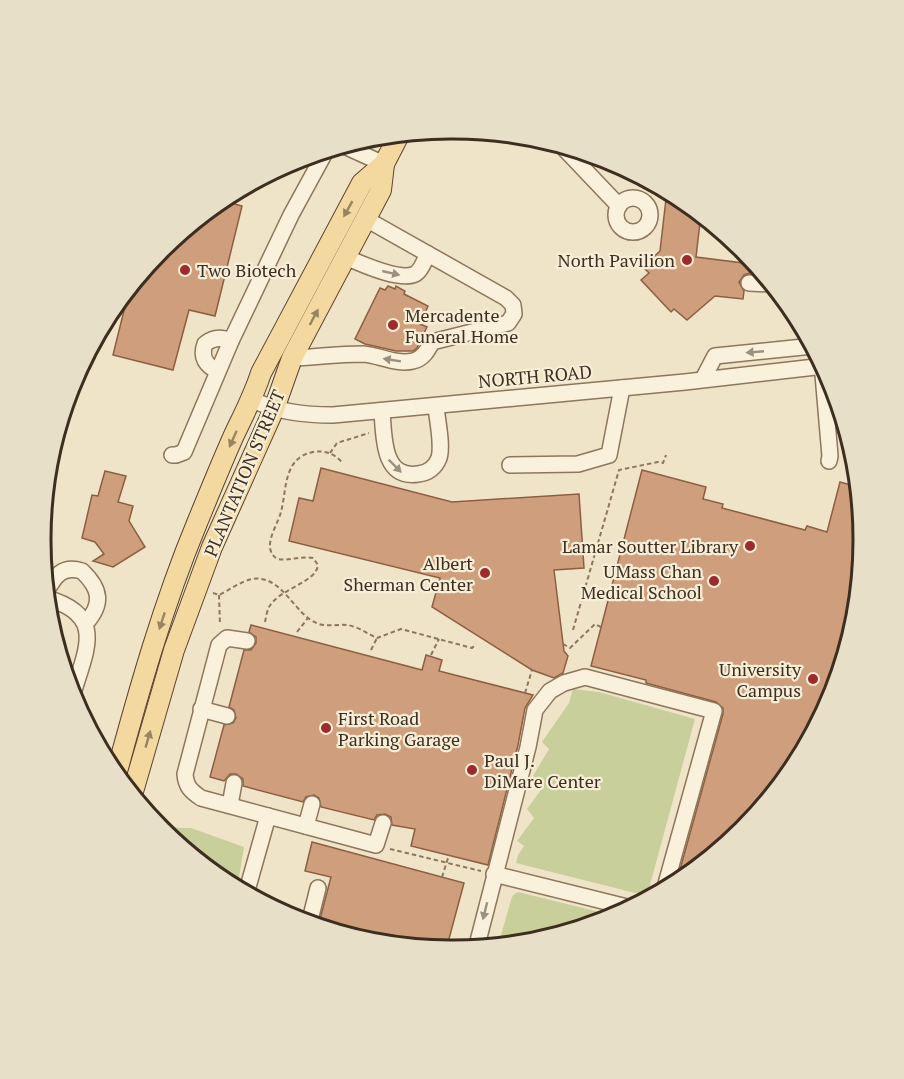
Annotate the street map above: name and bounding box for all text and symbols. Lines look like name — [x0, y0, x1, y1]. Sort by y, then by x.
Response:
one-way arrow — [343, 201, 353, 218]
place label: North Pavilion — [558, 248, 675, 272]
marker: North Pavilion — [680, 253, 694, 267]
place label: Two Biotech — [197, 258, 297, 282]
marker: Two Biotech — [178, 263, 192, 277]
one-way arrow — [382, 268, 401, 278]
place label: Mercadente Funeral Home — [405, 303, 518, 348]
one-way arrow — [308, 308, 318, 326]
marker: Mercadente Funeral Home — [386, 318, 400, 332]
one-way arrow — [745, 347, 764, 357]
one-way arrow — [383, 356, 402, 365]
street label: NORTH ROAD — [477, 359, 593, 393]
street label: PLANTATION STREET — [198, 386, 290, 560]
one-way arrow — [228, 431, 238, 449]
one-way arrow — [387, 459, 402, 473]
place label: Lamar Soutter Library — [562, 534, 739, 558]
marker: Lamar Soutter Library — [743, 539, 757, 553]
place label: Albert Sherman Center — [344, 551, 473, 596]
place label: UMass Chan Medical School — [581, 559, 702, 604]
marker: Albert Sherman Center — [478, 566, 492, 580]
marker: UMass Chan Medical School — [707, 574, 721, 588]
one-way arrow — [157, 612, 166, 630]
place label: University Campus — [719, 657, 802, 702]
marker: University Campus — [806, 672, 820, 686]
place label: First Road Parking Garage — [338, 706, 460, 751]
marker: First Road Parking Garage — [319, 721, 333, 735]
one-way arrow — [144, 730, 153, 748]
place label: Paul J. DiMare Center — [484, 748, 601, 793]
marker: Paul J. DiMare Center — [465, 763, 479, 777]
one-way arrow — [479, 902, 489, 921]

